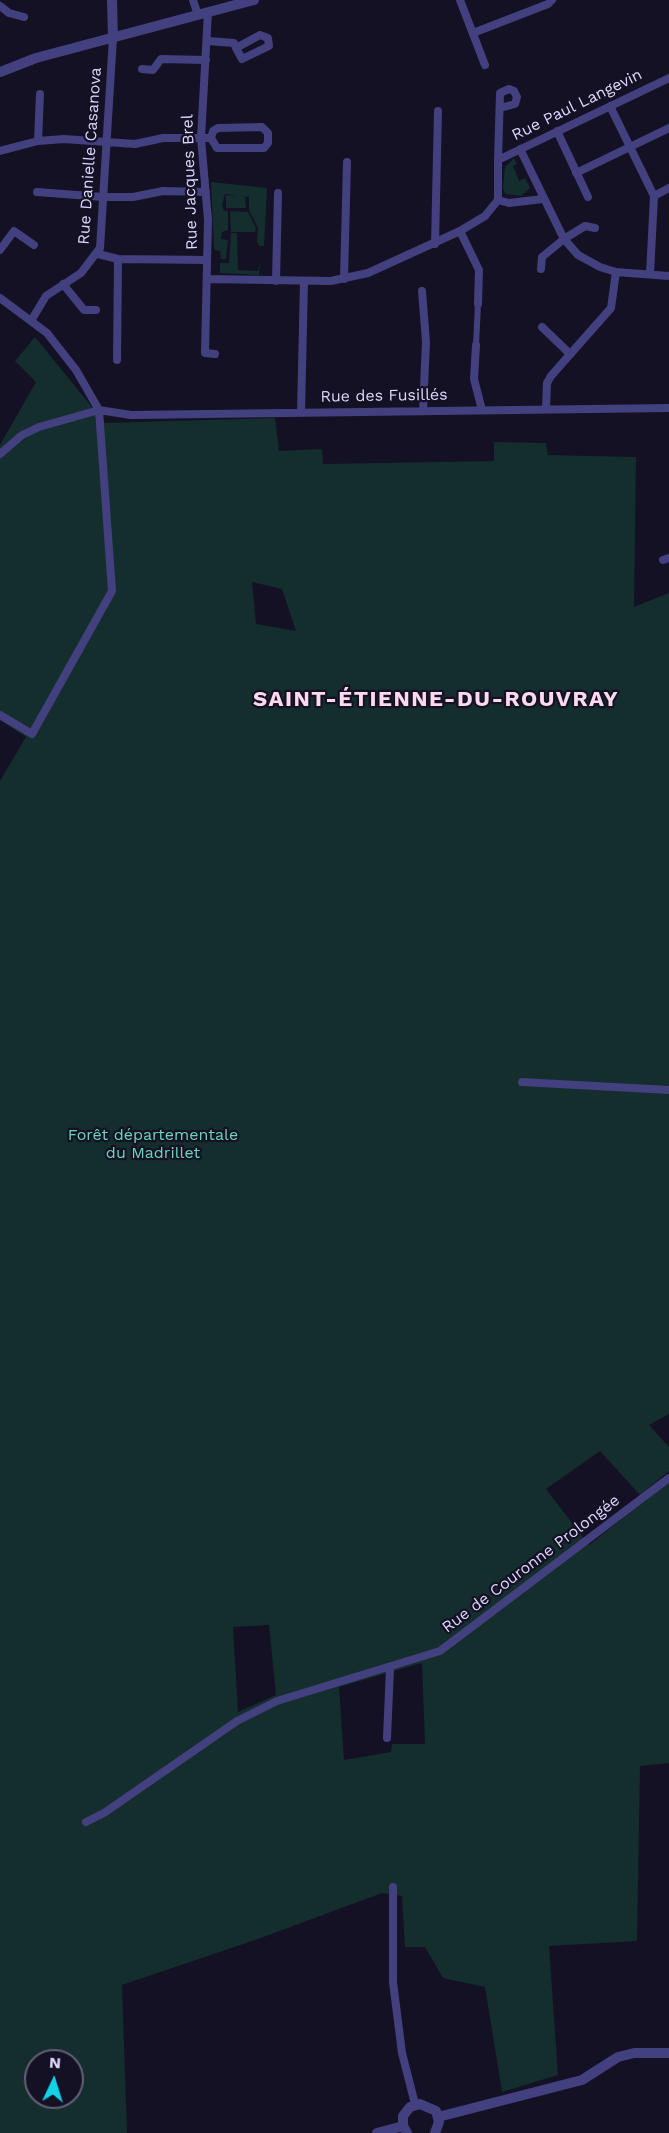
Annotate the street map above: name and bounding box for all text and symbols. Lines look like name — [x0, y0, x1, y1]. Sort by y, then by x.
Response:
street label: Rue Paul Langevin — [509, 65, 645, 145]
street label: Rue Danielle Casanova — [74, 67, 106, 245]
street label: Rue Jacques Brel — [178, 114, 202, 250]
street label: Rue des Fusillés — [320, 385, 448, 407]
district label: SAINT-ÉTIENNE-DU-ROUVRAY — [253, 687, 619, 713]
park label: Forêt départementale du Madrillet — [68, 1125, 238, 1163]
street label: Rue de Couronne Prolongée — [438, 1491, 624, 1637]
north arrow — [24, 2049, 84, 2109]
text: N — [49, 2053, 62, 2072]

